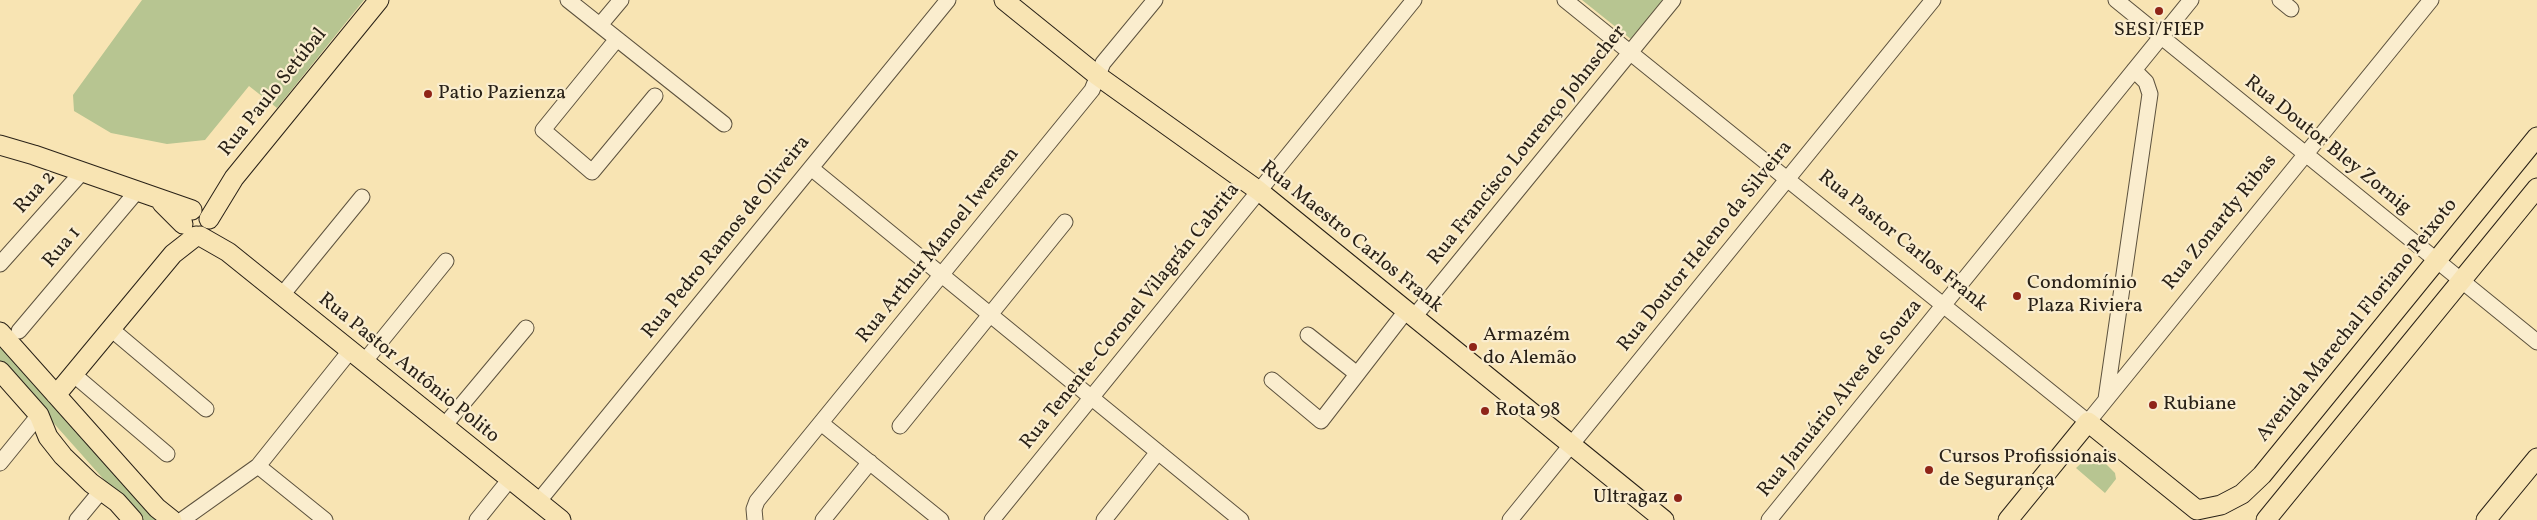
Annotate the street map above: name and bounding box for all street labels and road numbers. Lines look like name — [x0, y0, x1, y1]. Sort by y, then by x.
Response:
street label: Rua Francisco Lourenço Johnscher — [1424, 21, 1632, 271]
street label: Rua Paulo Setúbal — [215, 24, 333, 162]
street label: Rua Doutor Bley Zornig — [2239, 71, 2415, 221]
street label: Rua Pedro Ramos de Oliveira — [638, 132, 816, 344]
street label: Rua Doutor Heleno da Silveira — [1613, 137, 1799, 357]
street label: Rua Arthur Manoel Iwersen — [853, 143, 1025, 349]
street label: Rua Zonardy Ribas — [2159, 150, 2283, 296]
street label: Rua Maestro Carlos Frank — [1255, 157, 1447, 319]
street label: Rua Pastor Carlos Frank — [1812, 166, 1992, 318]
street label: Rua 2 — [10, 167, 62, 219]
street label: Rua Tenente-Coronel Vilagrán Cabrita — [1016, 179, 1246, 455]
street label: Avenida Marechal Floriano Peixoto — [2252, 194, 2464, 448]
street label: Rua 1 — [39, 222, 87, 274]
street label: Rua Pastor Antônio Polito — [313, 289, 503, 449]
street label: Rua Januário Alves de Souza — [1754, 295, 1928, 503]

